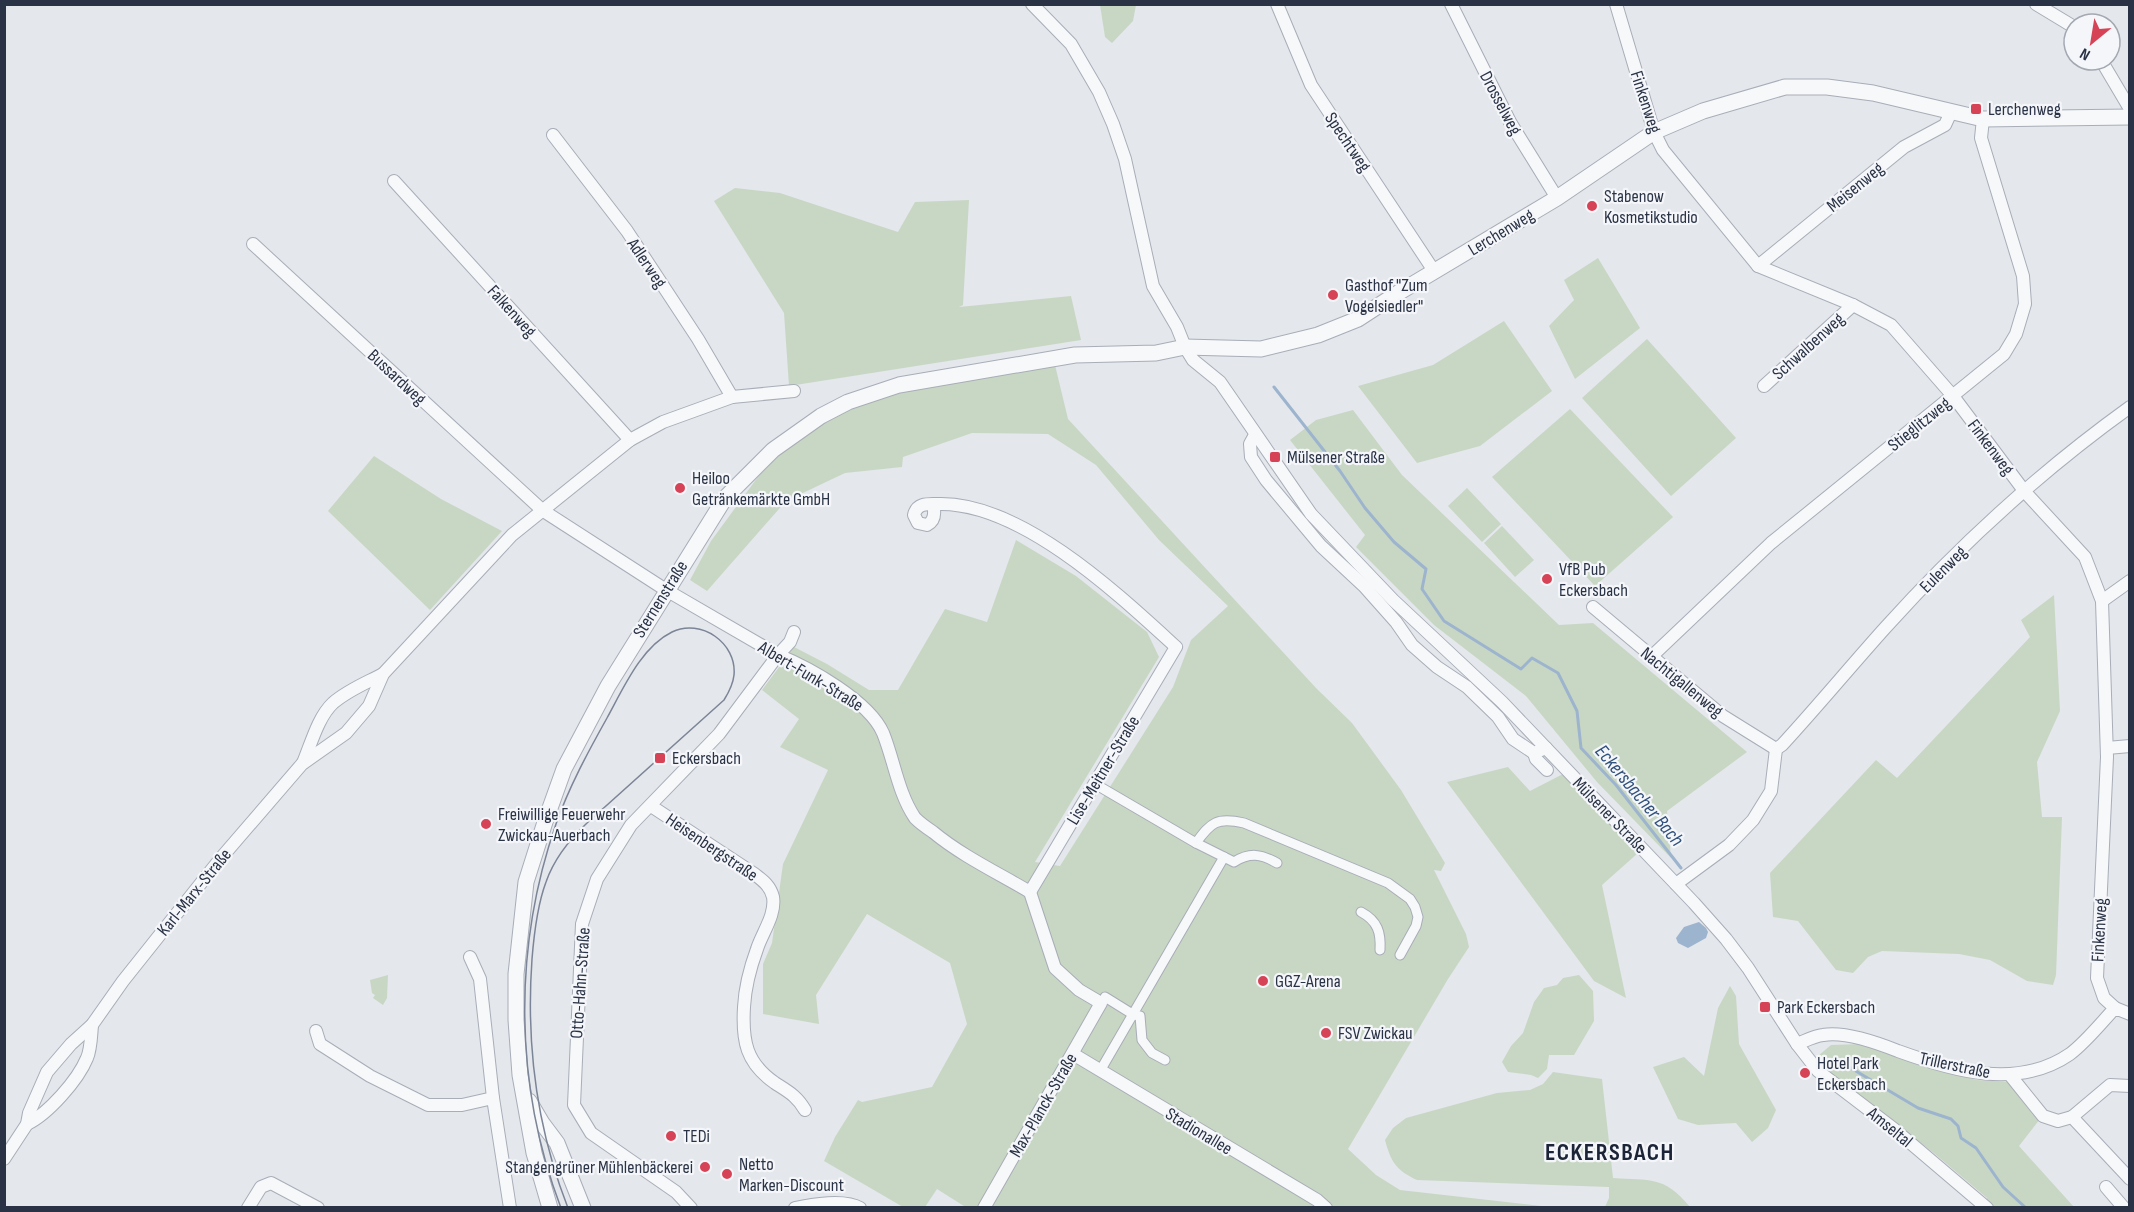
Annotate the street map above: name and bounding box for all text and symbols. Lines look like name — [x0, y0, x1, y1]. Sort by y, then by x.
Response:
north arrow — [2062, 12, 2122, 72]
text: N — [2077, 43, 2094, 64]
street label: Drosselweg — [1475, 68, 1526, 139]
street label: Finkenweg — [1626, 68, 1665, 136]
place label: Lerchenweg — [1988, 99, 2061, 120]
marker: Lerchenweg — [1969, 102, 1983, 116]
street label: Spechtweg — [1320, 108, 1375, 176]
street label: Meisenweg — [1823, 158, 1888, 217]
place label: Stabenow Kosmetikstudio — [1604, 186, 1698, 228]
marker: Stabenow Kosmetikstudio — [1585, 199, 1599, 213]
street label: Lerchenweg — [1465, 205, 1538, 260]
street label: Adlerweg — [622, 234, 671, 292]
place label: Gasthof "Zum Vogelsiedler" — [1345, 275, 1428, 317]
street label: Falkenweg — [483, 281, 540, 342]
marker: Gasthof "Zum Vogelsiedler" — [1326, 288, 1340, 302]
street label: Schwalbenweg — [1768, 309, 1849, 384]
street label: Bussardweg — [363, 345, 430, 410]
street label: Stieglitzweg — [1884, 393, 1955, 456]
street label: Finkenweg — [1963, 415, 2018, 479]
place label: Mülsener Straße — [1287, 447, 1385, 468]
marker: Mülsener Straße — [1268, 450, 1282, 464]
place label: Heiloo Getränkemärkte GmbH — [692, 468, 830, 510]
marker: Heiloo Getränkemärkte GmbH — [673, 481, 687, 495]
street label: Eulenweg — [1916, 542, 1971, 597]
street label: Sternenstraße — [629, 557, 692, 642]
place label: VfB Pub Eckersbach — [1559, 559, 1628, 601]
marker: VfB Pub Eckersbach — [1540, 572, 1554, 586]
street label: Albert-Funk-Straße — [754, 636, 867, 716]
street label: Nachtigallenweg — [1636, 643, 1727, 722]
street label: Lise-Meitner-Straße — [1063, 712, 1144, 829]
water label: Eckersbacher Bach — [1590, 740, 1689, 851]
place label: Eckersbach — [672, 748, 741, 769]
marker: Eckersbach — [653, 751, 667, 765]
street label: Mülsener Straße — [1568, 773, 1651, 858]
place label: Freiwillige Feuerwehr Zwickau-Auerbach — [498, 804, 625, 846]
street label: Heisenbergstraße — [662, 809, 762, 886]
marker: Freiwillige Feuerwehr Zwickau-Auerbach — [479, 817, 493, 831]
street label: Karl-Marx-Straße — [153, 845, 236, 940]
street label: Finkenweg — [2087, 897, 2112, 963]
street label: Otto-Hahn-Straße — [566, 927, 595, 1039]
place label: GGZ-Arena — [1275, 971, 1341, 992]
marker: GGZ-Arena — [1256, 974, 1270, 988]
place label: Park Eckersbach — [1777, 997, 1875, 1018]
marker: Park Eckersbach — [1758, 1000, 1772, 1014]
place label: FSV Zwickau — [1338, 1023, 1413, 1044]
marker: FSV Zwickau — [1319, 1026, 1333, 1040]
street label: Trillerstraße — [1918, 1048, 1992, 1083]
street label: Max-Planck-Straße — [1005, 1049, 1082, 1161]
place label: Hotel Park Eckersbach — [1817, 1053, 1886, 1095]
marker: Hotel Park Eckersbach — [1798, 1066, 1812, 1080]
street label: Amseltal — [1862, 1102, 1917, 1152]
street label: Stadionallee — [1162, 1103, 1236, 1160]
place label: TEDi — [683, 1126, 710, 1147]
marker: TEDi — [664, 1129, 678, 1143]
district label: ECKERSBACH — [1545, 1138, 1675, 1167]
place label: Netto Marken-Discount — [739, 1154, 845, 1196]
place label: Stangengrüner Mühlenbäckerei — [505, 1157, 693, 1178]
marker: Stangengrüner Mühlenbäckerei — [698, 1160, 712, 1174]
marker: Netto Marken-Discount — [720, 1167, 734, 1181]

